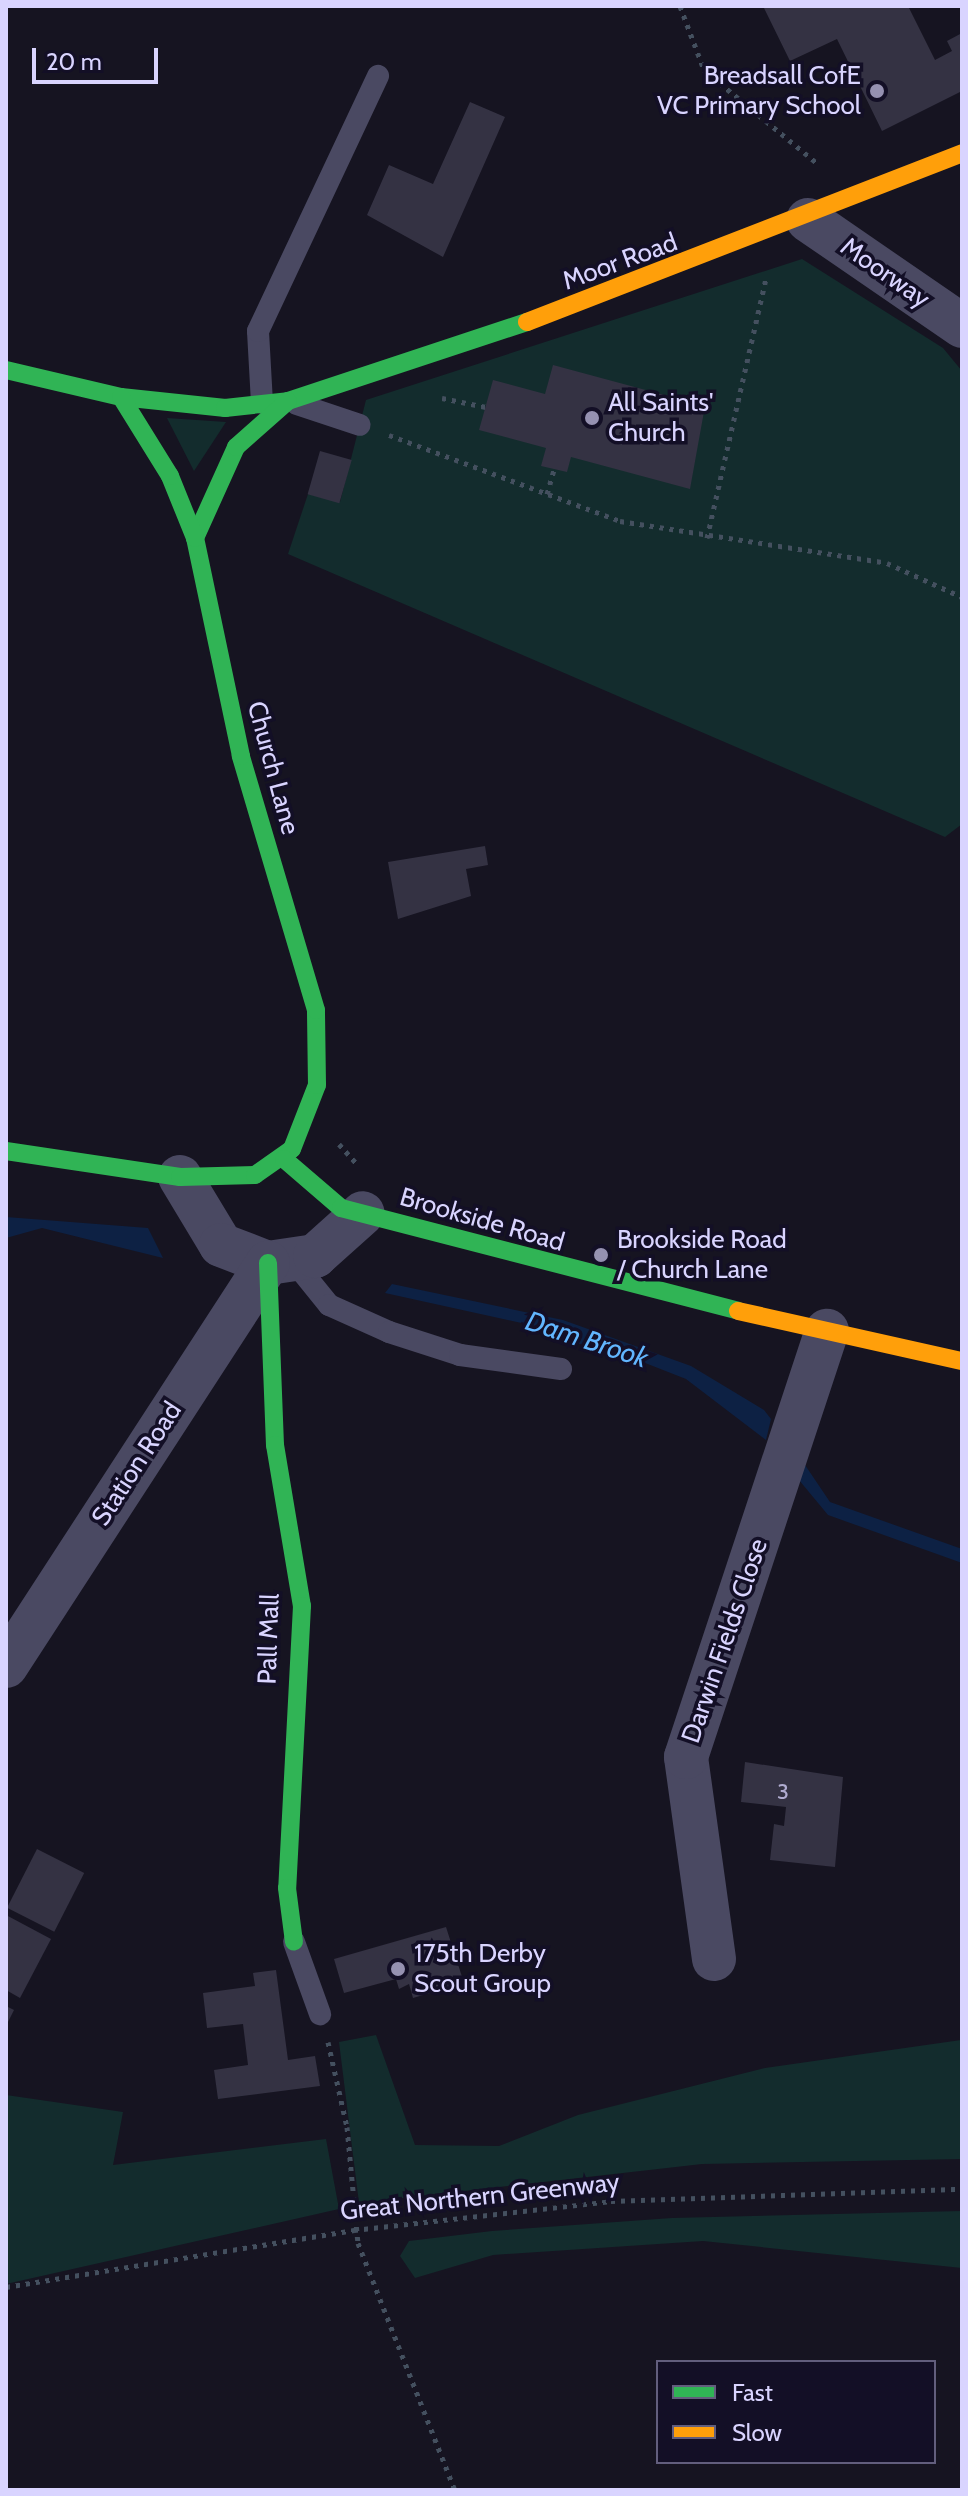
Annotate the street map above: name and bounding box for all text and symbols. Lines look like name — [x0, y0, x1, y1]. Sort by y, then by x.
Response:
scale bar — [36, 32, 162, 82]
text: 20 m — [46, 47, 102, 76]
place label: Breadsall CofE VC Primary School — [657, 60, 861, 122]
marker: Breadsall CofE VC Primary School — [868, 82, 886, 100]
street label: Moor Road — [558, 227, 682, 297]
street label: Moorway — [834, 231, 936, 315]
place label: All Saints' Church — [608, 387, 713, 448]
marker: All Saints' Church — [583, 409, 601, 427]
street label: Church Lane — [240, 698, 306, 838]
street label: Brookside Road — [396, 1182, 568, 1258]
place label: Brookside Road / Church Lane — [617, 1224, 787, 1286]
marker: Brookside Road / Church Lane — [592, 1246, 610, 1264]
water label: Dam Brook — [522, 1303, 652, 1375]
street label: Station Road — [85, 1396, 189, 1532]
street label: Darwin Fields Close — [675, 1535, 775, 1747]
street label: Pall Mall — [252, 1593, 286, 1685]
house number: 3 — [777, 1779, 789, 1805]
place label: 175th Derby Scout Group — [414, 1938, 551, 2000]
marker: 175th Derby Scout Group — [389, 1960, 407, 1978]
street label: Great Northern Greenway — [339, 2167, 621, 2227]
legend — [656, 2360, 936, 2464]
text: Fast — [732, 2378, 773, 2407]
text: Slow — [732, 2418, 782, 2447]

